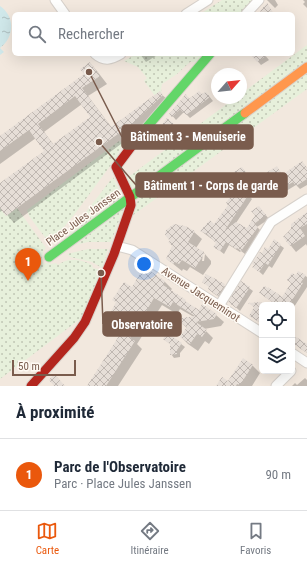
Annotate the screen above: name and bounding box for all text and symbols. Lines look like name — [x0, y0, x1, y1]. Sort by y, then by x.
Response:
search box — [12, 12, 295, 56]
icon: search — [26, 23, 48, 45]
text: Rechercher — [58, 25, 124, 43]
north arrow — [211, 68, 247, 104]
callout: Bâtiment 3 - Menuiserie — [122, 125, 253, 149]
text: Bâtiment 3 - Menuiserie — [130, 130, 246, 144]
callout: Bâtiment 1 - Corps de garde — [136, 173, 287, 197]
text: Bâtiment 1 - Corps de garde — [144, 179, 279, 193]
street label: Place Jules Janssen — [43, 186, 123, 249]
pin: 1 — [15, 248, 41, 281]
your location — [134, 254, 154, 274]
street label: Avenue Jacqueminot — [159, 264, 242, 325]
map controls — [259, 302, 295, 374]
button: locate — [259, 302, 295, 338]
callout: Observatoire — [103, 312, 181, 336]
text: Observatoire — [111, 318, 173, 332]
button: layers — [259, 338, 295, 374]
scale bar — [12, 358, 76, 377]
text: 50 m — [18, 360, 40, 373]
text: À proximité — [16, 402, 94, 422]
text: Parc de l'Observatoire — [54, 458, 186, 476]
text: 1 — [26, 467, 32, 482]
text: 90 m — [265, 467, 291, 482]
text: Parc · Place Jules Janssen — [54, 476, 191, 491]
tab: Carte — [36, 520, 59, 557]
tab: Itinéraire — [130, 520, 169, 557]
tab: Favoris — [240, 520, 271, 557]

